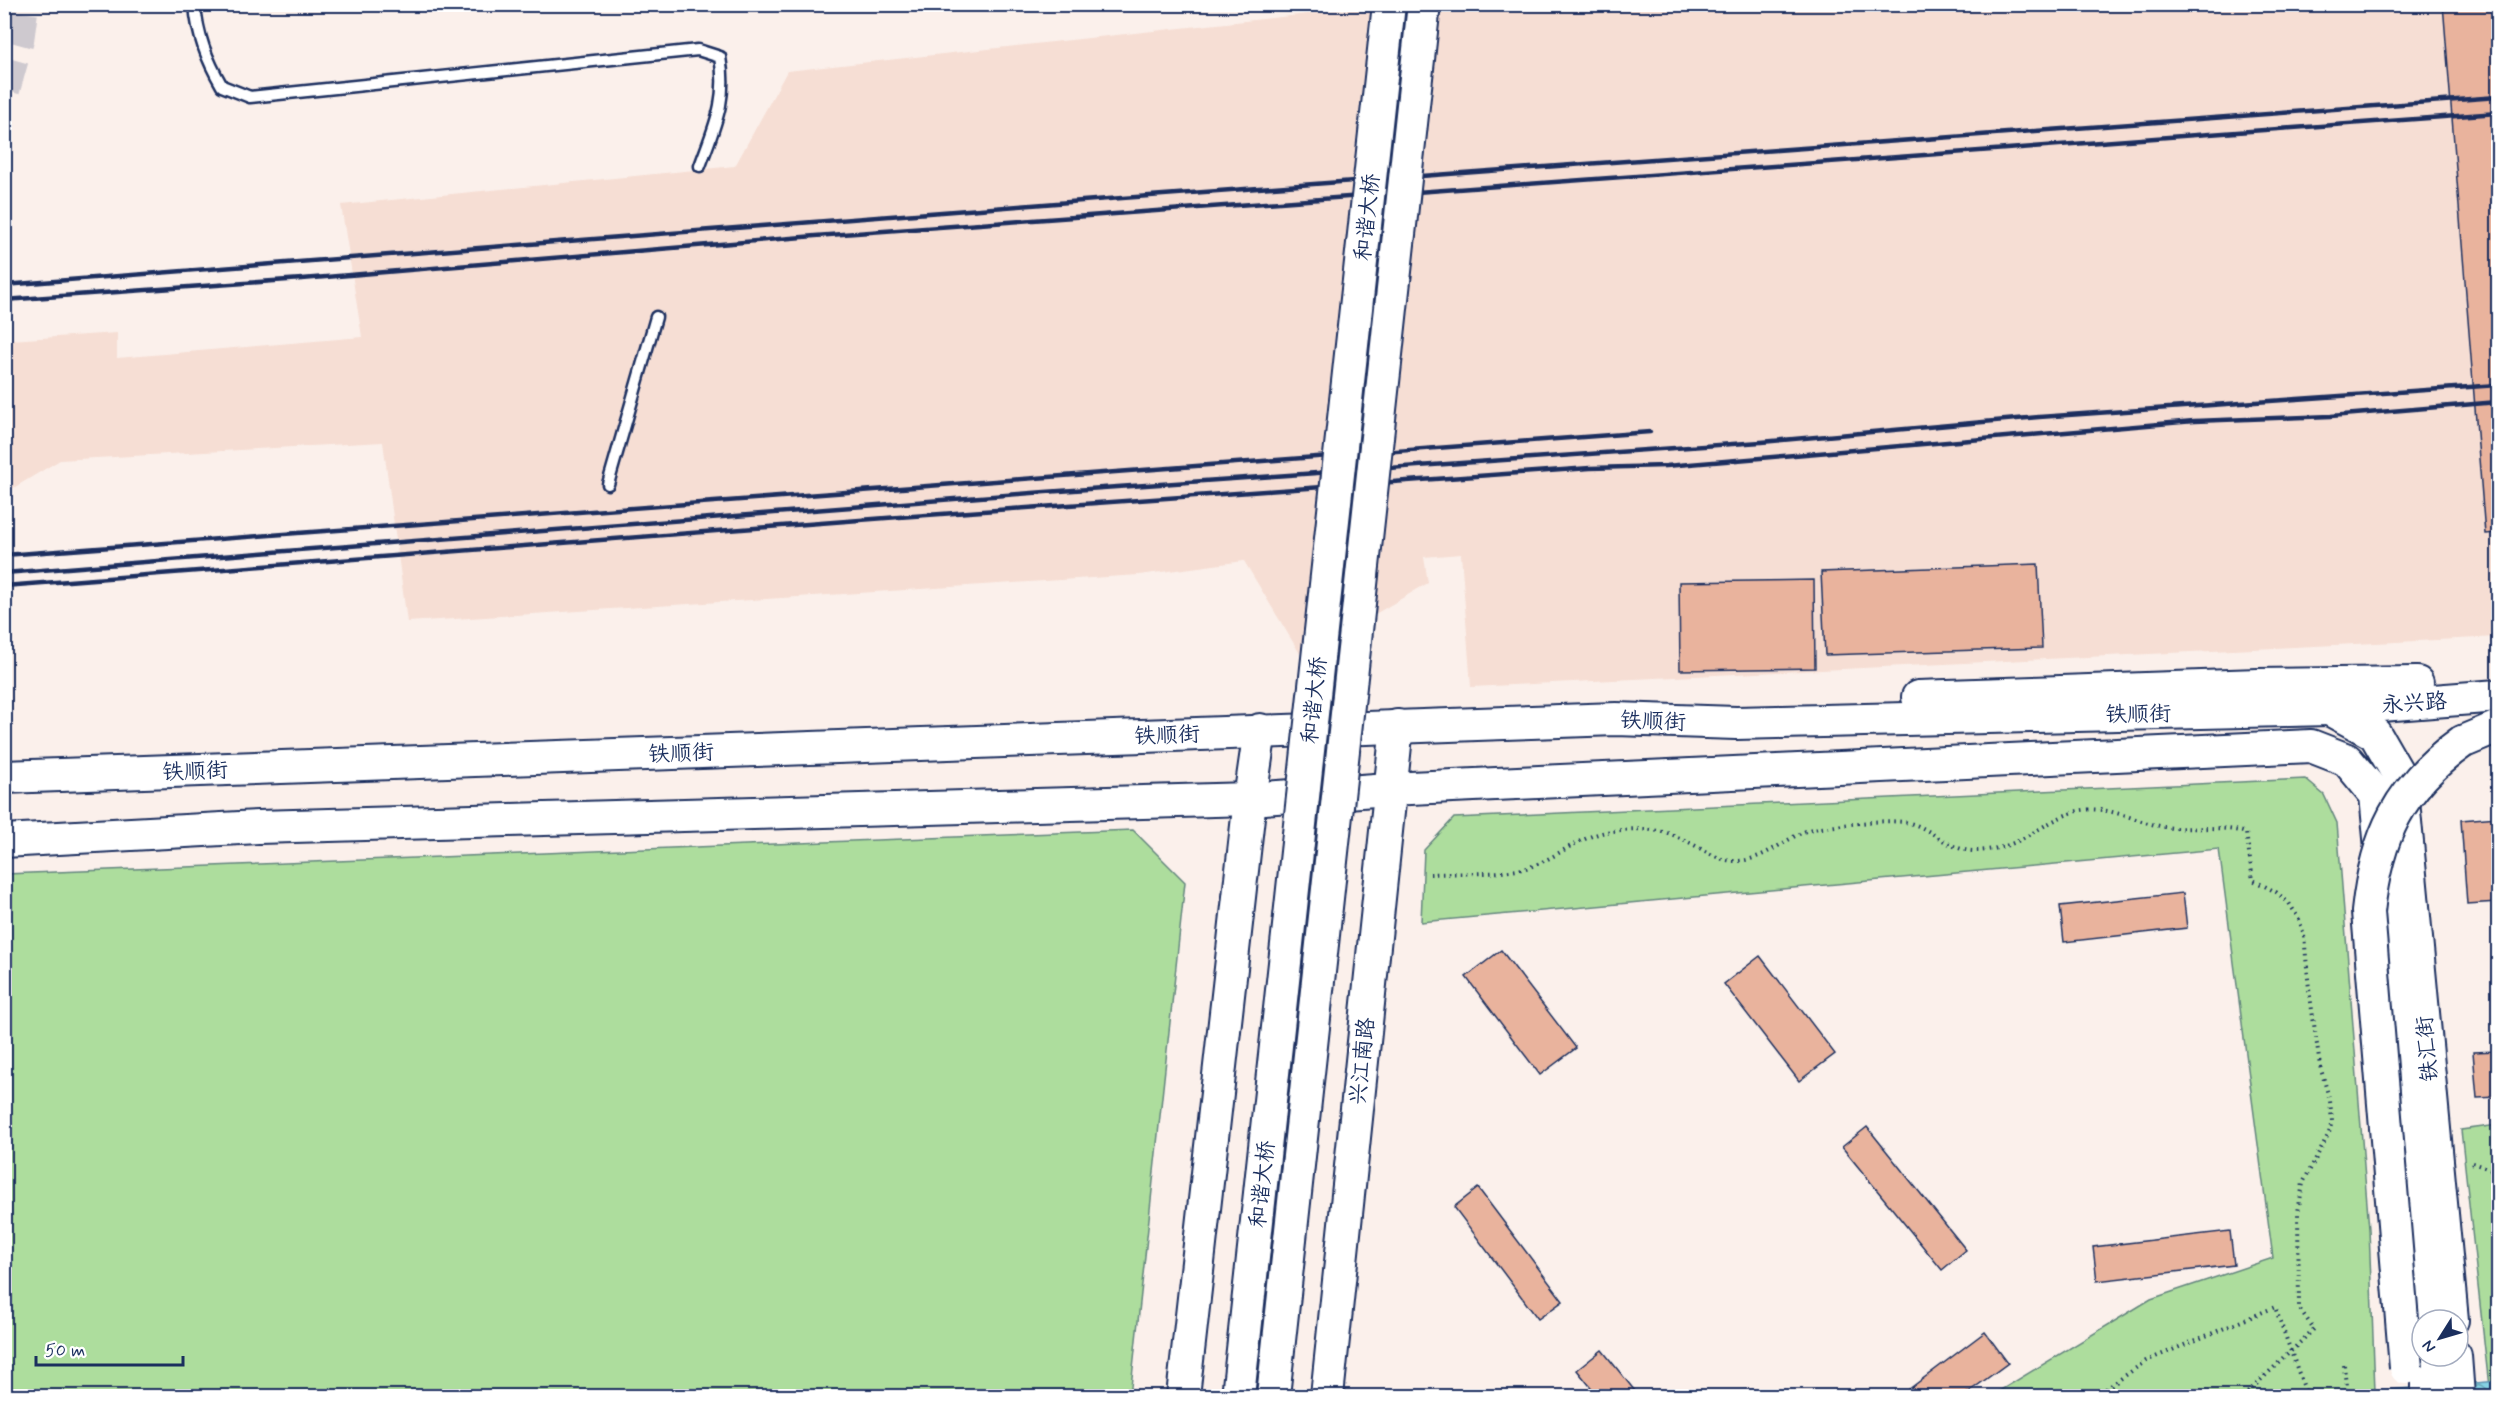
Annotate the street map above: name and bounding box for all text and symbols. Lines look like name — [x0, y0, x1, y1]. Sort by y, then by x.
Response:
street label: 和谐大桥 — [1349, 172, 1387, 262]
street label: 和谐大桥 — [1296, 655, 1334, 745]
street label: 永兴路 — [2380, 688, 2448, 720]
street label: 铁顺街 — [2105, 700, 2171, 730]
street label: 铁顺街 — [1619, 707, 1686, 737]
street label: 铁顺街 — [1134, 721, 1201, 751]
street label: 铁顺街 — [648, 739, 715, 769]
street label: 铁顺街 — [162, 757, 229, 787]
street label: 铁汇街 — [2411, 1015, 2445, 1083]
street label: 兴江南路 — [1344, 1016, 1382, 1106]
street label: 和谐大桥 — [1244, 1139, 1282, 1229]
north arrow — [2410, 1308, 2470, 1368]
scale bar — [36, 1329, 183, 1367]
text: N — [2418, 1336, 2441, 1357]
text: 50 m — [45, 1339, 85, 1363]

